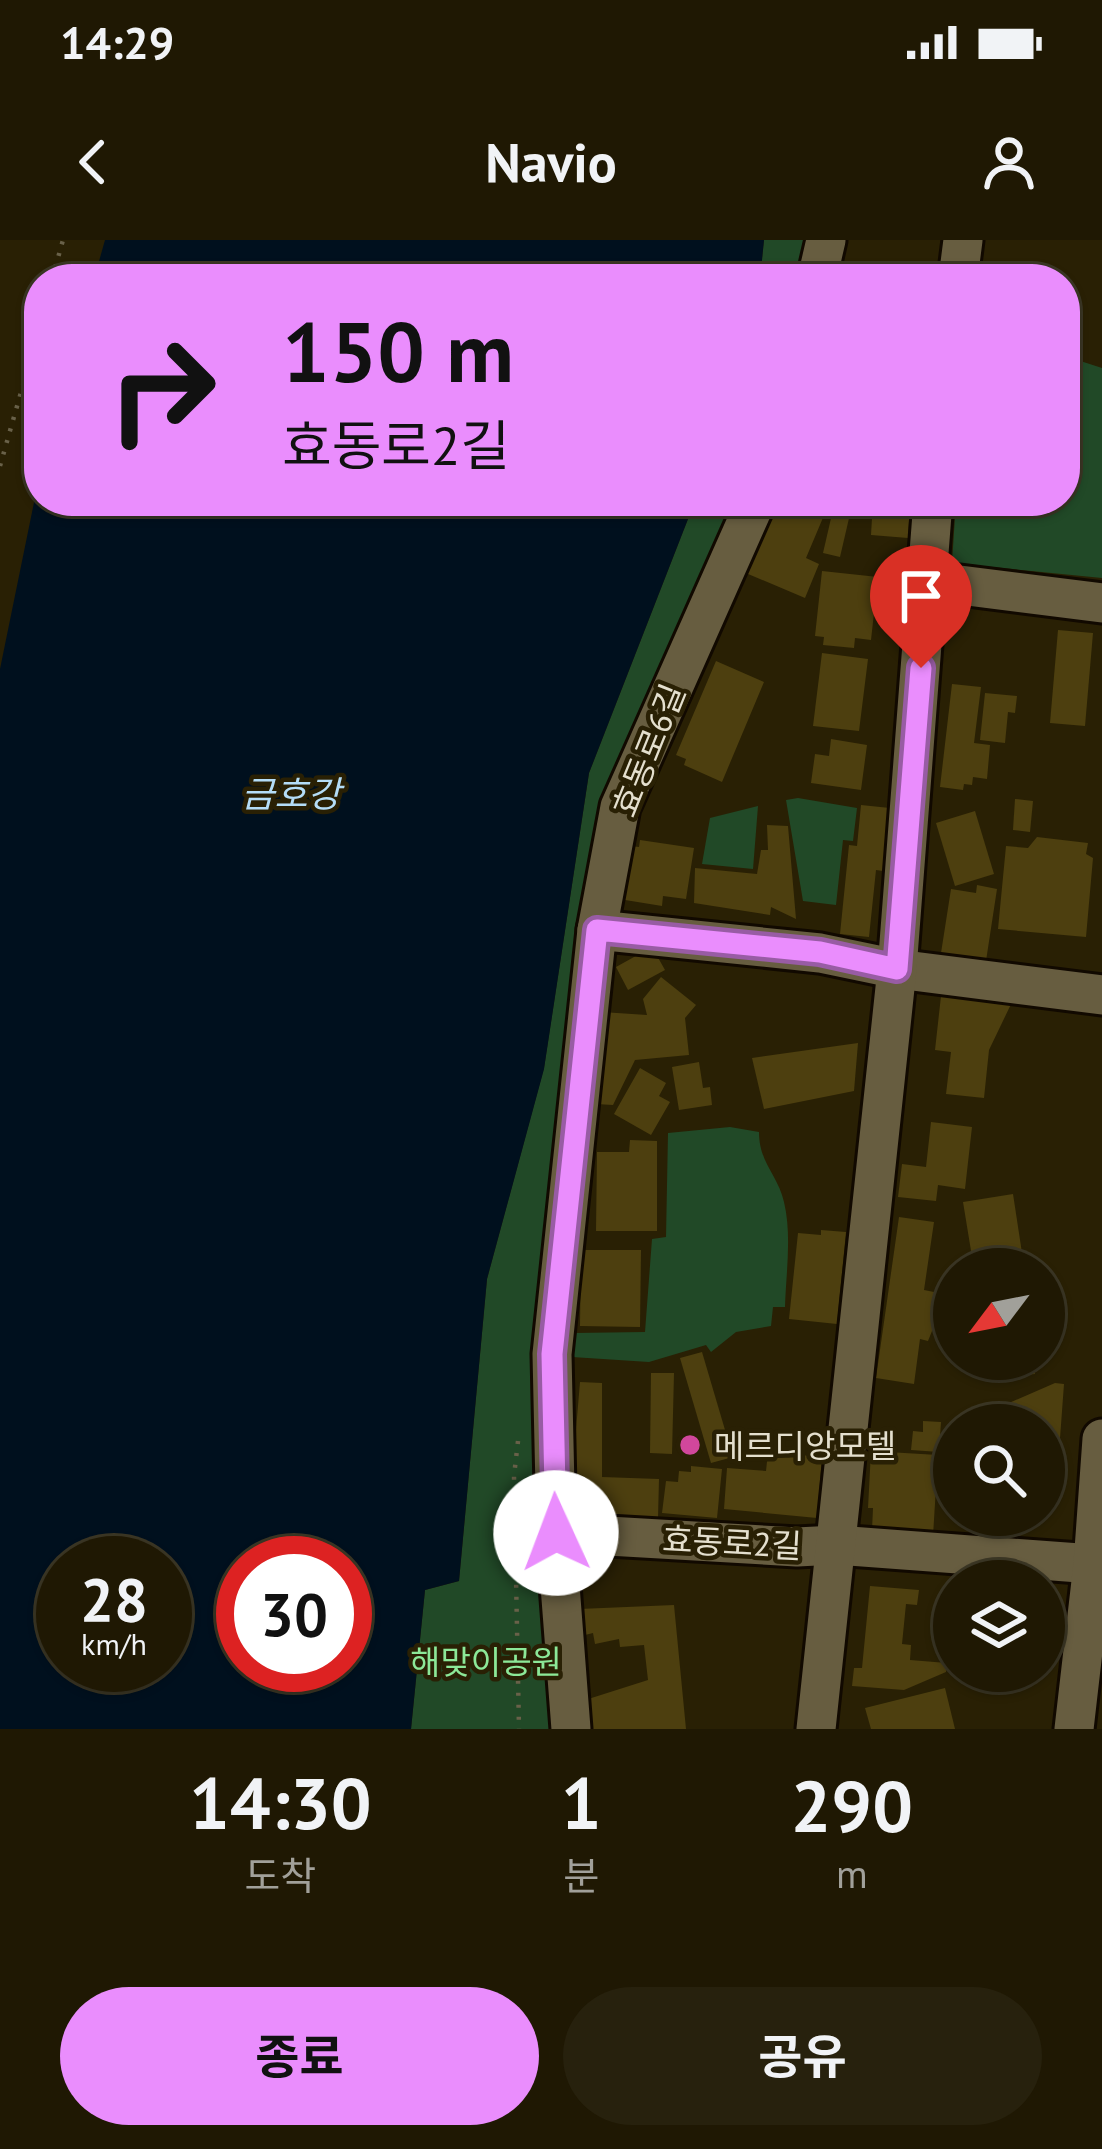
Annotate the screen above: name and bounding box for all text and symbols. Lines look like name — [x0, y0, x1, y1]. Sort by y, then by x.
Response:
text: 14:29 — [60, 13, 174, 71]
text: Navio — [485, 127, 617, 197]
icon: back — [60, 129, 126, 195]
icon: person — [976, 129, 1042, 195]
text: 150 m — [282, 296, 514, 405]
icon: right — [84, 312, 240, 468]
text: 효동로2길 — [282, 410, 510, 480]
pin — [870, 545, 972, 668]
icon: arrive — [888, 563, 954, 629]
street label: 효동로6길 — [602, 677, 694, 823]
water label: 금호강 — [241, 770, 346, 817]
north arrow — [933, 1248, 1065, 1380]
map controls — [933, 1248, 1065, 1692]
button: search — [933, 1404, 1065, 1536]
place label: 메르디앙모텔 — [714, 1424, 896, 1467]
marker: 메르디앙모텔 — [677, 1432, 703, 1458]
position arrow — [493, 1470, 619, 1596]
street label: 효동로2길 — [661, 1517, 803, 1567]
speed limit sign: 30 — [216, 1536, 372, 1692]
text: 28 — [80, 1560, 148, 1638]
button: layers — [933, 1560, 1065, 1692]
text: km/h — [81, 1624, 147, 1663]
park label: 해맞이공원 — [410, 1640, 562, 1683]
text: 14:30 — [189, 1756, 372, 1849]
text: 1 — [561, 1756, 602, 1849]
text: 290 — [791, 1759, 913, 1852]
text: m — [836, 1848, 868, 1899]
text: 도착 — [244, 1850, 316, 1901]
text: 분 — [563, 1850, 599, 1901]
button: 종료 — [60, 1987, 539, 2125]
button: 공유 — [563, 1987, 1042, 2125]

